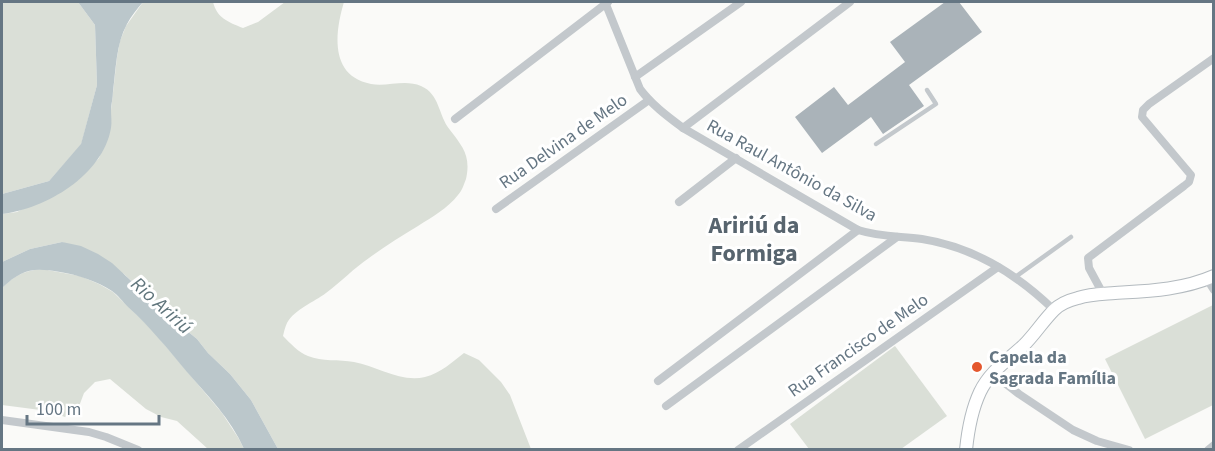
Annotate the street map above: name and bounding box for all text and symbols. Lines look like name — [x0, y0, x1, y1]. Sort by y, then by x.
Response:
street label: Rua Delvina de Melo — [494, 88, 633, 195]
street label: Rua Raul Antônio da Silva — [702, 113, 881, 228]
district label: Aririú da Formiga — [708, 208, 799, 271]
water label: Rio Aririú — [124, 271, 198, 341]
street label: Rua Francisco de Melo — [783, 288, 934, 403]
place label: Capela da Sagrada Família — [989, 345, 1116, 391]
marker: Capela da Sagrada Família — [970, 360, 984, 374]
scale bar — [27, 388, 159, 426]
text: 100 m — [36, 397, 81, 422]

